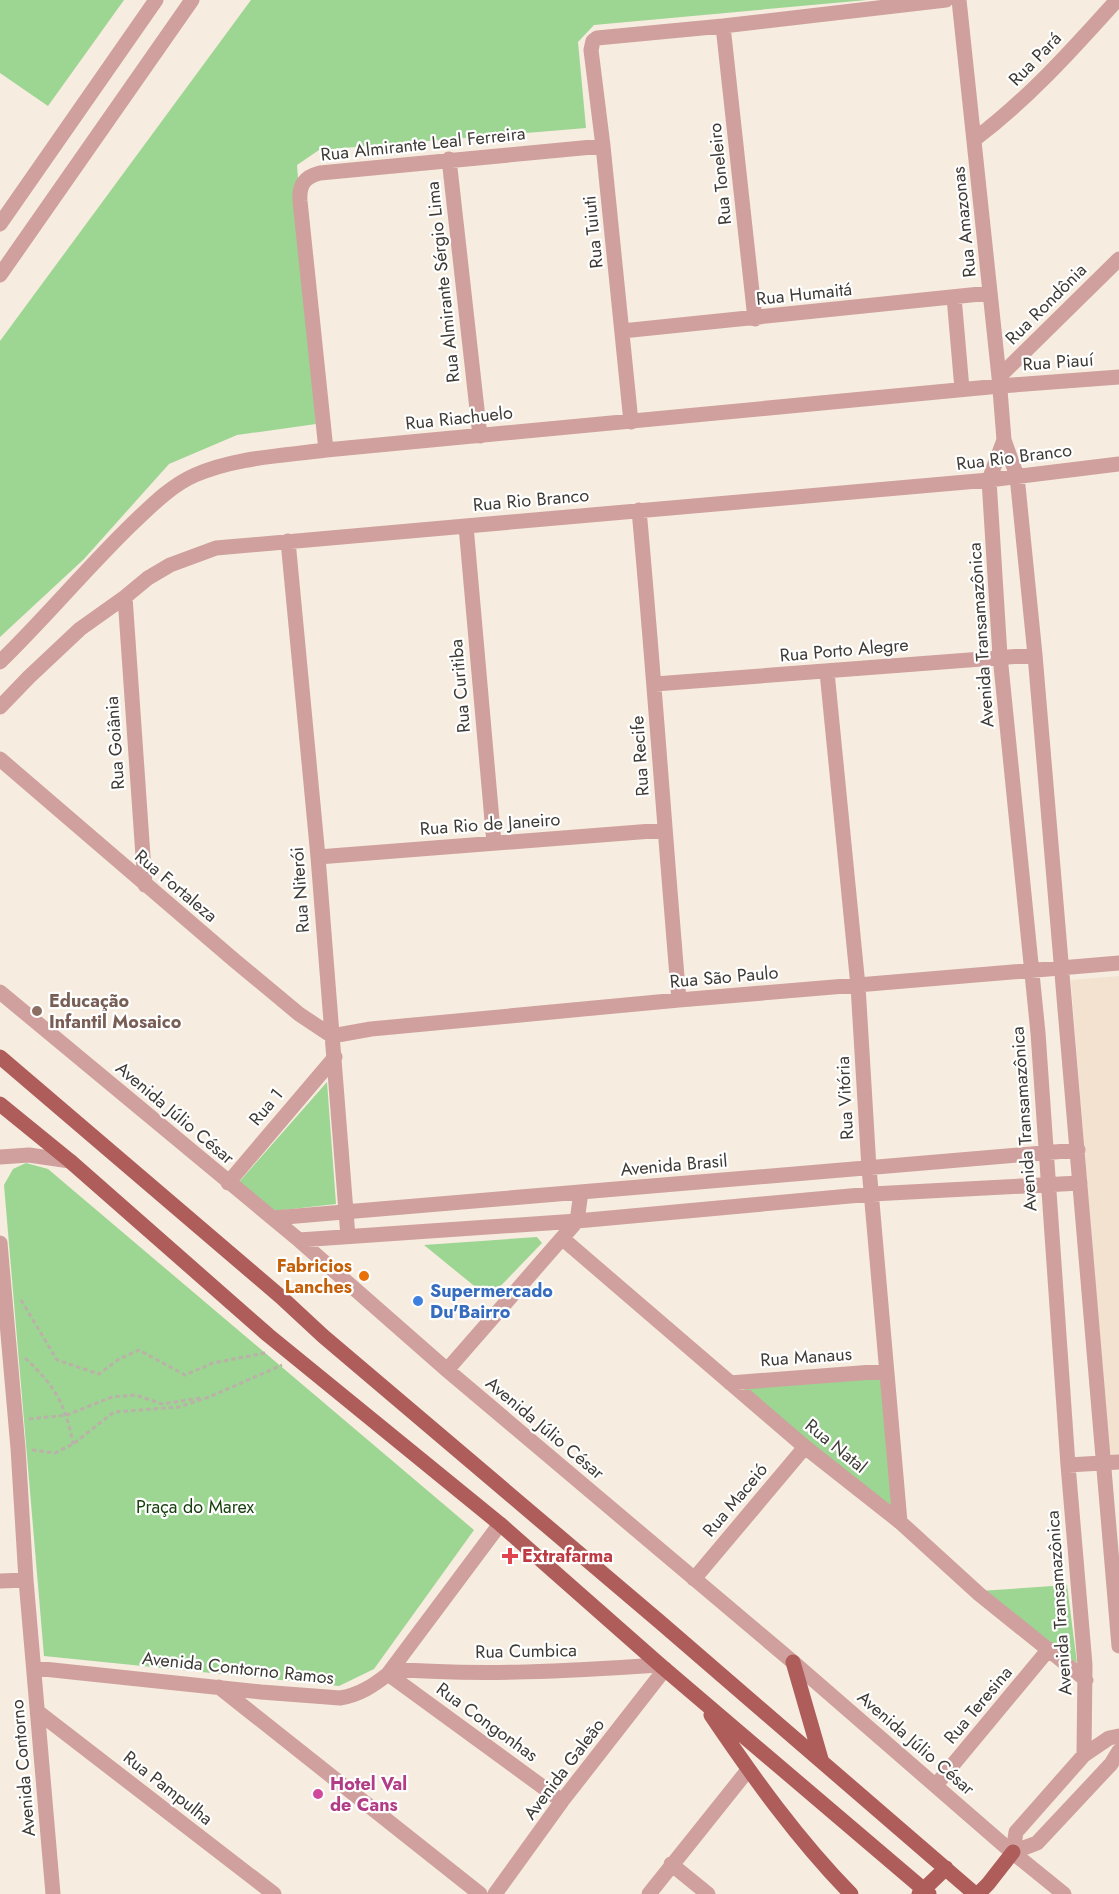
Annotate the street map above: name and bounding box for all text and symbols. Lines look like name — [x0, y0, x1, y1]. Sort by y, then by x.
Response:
street label: Rua Pará — [1003, 26, 1067, 92]
street label: Rua Almirante Leal Ferreira — [319, 120, 527, 168]
street label: Rua Toneleiro — [702, 121, 738, 226]
street label: Rua Amazonas — [945, 165, 983, 279]
street label: Rua Almirante Sérgio Lima — [419, 180, 467, 384]
street label: Rua Tuiuti — [576, 194, 610, 270]
street label: Rua Rondônia — [999, 257, 1093, 351]
street label: Rua Humaitá — [755, 276, 853, 312]
street label: Rua Piauí — [1022, 346, 1096, 377]
street label: Rua Riachuelo — [404, 399, 514, 437]
street label: Rua Rio Branco — [955, 437, 1073, 477]
street label: Rua Rio Branco — [472, 482, 590, 518]
street label: Avenida Transamazônica — [962, 542, 1000, 728]
street label: Rua Porto Alegre — [779, 631, 909, 669]
street label: Rua Curitiba — [443, 638, 477, 734]
street label: Rua Goiânia — [99, 695, 131, 791]
street label: Rua Recife — [624, 715, 656, 797]
street label: Rua Rio de Janeiro — [419, 806, 561, 842]
street label: Rua Fortaleza — [129, 844, 223, 928]
street label: Rua Niterói — [284, 846, 316, 934]
street label: Rua São Paulo — [669, 959, 780, 995]
place label: Educação Infantil Mosaico — [49, 988, 182, 1035]
marker: Educação Infantil Mosaico — [30, 1004, 44, 1018]
street label: Avenida Transamazônica — [1005, 1026, 1043, 1212]
street label: Rua Vitória — [830, 1055, 860, 1141]
street label: Avenida Júlio César — [110, 1056, 241, 1171]
street label: Rua 1 — [243, 1083, 289, 1131]
street label: Avenida Brasil — [619, 1147, 729, 1183]
place label: Fabricios Lanches — [277, 1253, 352, 1300]
marker: Fabricios Lanches — [357, 1269, 371, 1283]
place label: Supermercado Du'Bairro — [430, 1278, 553, 1325]
marker: Supermercado Du'Bairro — [411, 1294, 425, 1308]
street label: Rua Manaus — [759, 1341, 853, 1373]
street label: Avenida Júlio César — [480, 1371, 611, 1486]
street label: Rua Natal — [799, 1413, 873, 1479]
street label: Rua Maceió — [696, 1457, 774, 1543]
park label: Praça do Marex — [136, 1494, 255, 1520]
street label: Avenida Transamazônica — [1040, 1510, 1078, 1696]
place label: Extrafarma — [522, 1543, 613, 1569]
marker: Extrafarma — [503, 1549, 517, 1563]
street label: Rua Cumbica — [475, 1637, 577, 1665]
street label: Avenida Contorno Ramos — [141, 1645, 335, 1691]
street label: Rua Teresina — [938, 1660, 1018, 1750]
street label: Rua Congonhas — [431, 1676, 543, 1768]
street label: Avenida Júlio César — [852, 1685, 981, 1802]
street label: Avenida Contorno — [4, 1698, 42, 1838]
street label: Avenida Galeão — [517, 1713, 611, 1825]
street label: Rua Pampulha — [118, 1745, 218, 1831]
place label: Hotel Val de Cans — [330, 1771, 407, 1818]
marker: Hotel Val de Cans — [311, 1787, 325, 1801]

